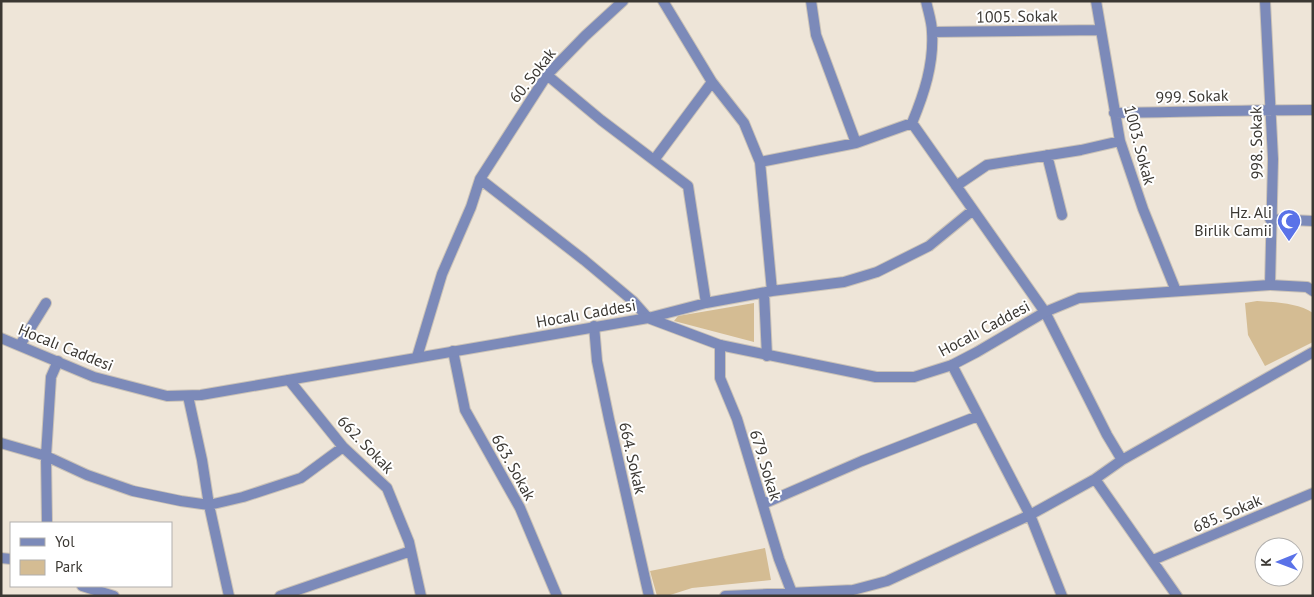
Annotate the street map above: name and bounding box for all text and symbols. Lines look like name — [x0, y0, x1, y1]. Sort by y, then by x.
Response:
street label: 1005. Sokak — [976, 5, 1058, 27]
street label: 60. Sokak — [504, 43, 560, 106]
street label: 999. Sokak — [1155, 85, 1229, 107]
street label: 1003. Sokak — [1120, 103, 1160, 187]
street label: 998. Sokak — [1245, 106, 1267, 180]
place label: Hz. Ali Birlik Camii — [1194, 202, 1272, 240]
mosque icon: Hz. Ali Birlik Camii — [1276, 208, 1302, 242]
street label: Hocalı Caddesi — [535, 294, 637, 332]
street label: Hocalı Caddesi — [935, 295, 1033, 361]
street label: Hocalı Caddesi — [15, 319, 117, 375]
street label: 662. Sokak — [333, 411, 399, 477]
street label: 664. Sokak — [615, 420, 651, 496]
street label: 679. Sokak — [746, 427, 786, 503]
street label: 663. Sokak — [488, 430, 541, 504]
street label: 685. Sokak — [1190, 489, 1265, 536]
legend — [10, 522, 172, 587]
text: Yol — [55, 532, 75, 551]
north arrow — [1254, 537, 1304, 587]
text: Park — [55, 557, 83, 576]
text: K — [1257, 557, 1275, 567]

